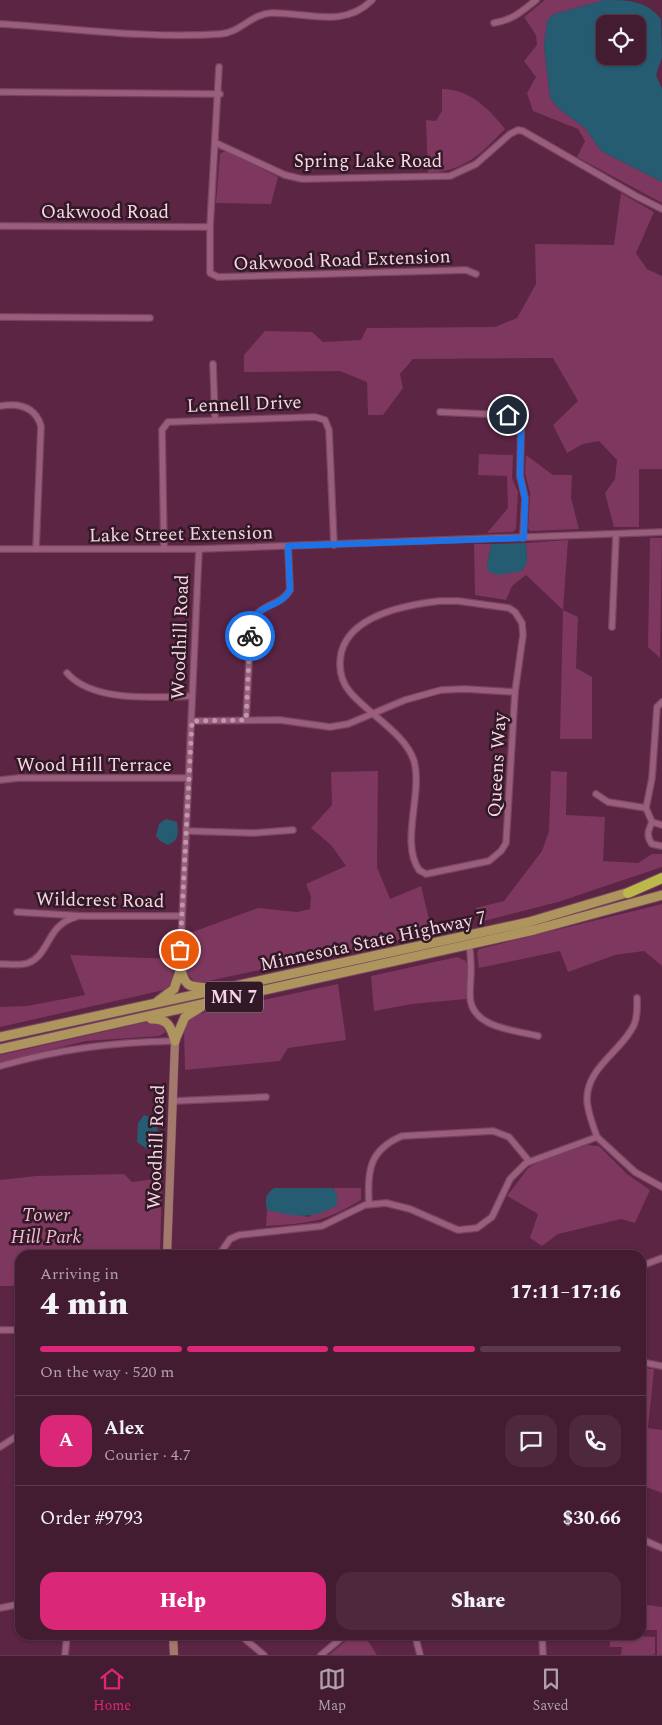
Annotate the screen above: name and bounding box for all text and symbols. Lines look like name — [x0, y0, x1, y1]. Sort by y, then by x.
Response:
map controls — [596, 15, 646, 65]
button: locate — [596, 15, 646, 65]
street label: Spring Lake Road — [294, 147, 442, 176]
street label: Oakwood Road — [41, 198, 169, 227]
street label: Oakwood Road Extension — [233, 242, 451, 279]
street label: Lennell Drive — [186, 388, 302, 421]
pin — [487, 394, 529, 436]
icon: home — [494, 401, 522, 429]
street label: Lake Street Extension — [89, 518, 273, 551]
street label: Woodhill Road — [164, 574, 197, 700]
courier — [225, 611, 275, 661]
icon: bike — [236, 622, 264, 650]
street label: Queens Way — [480, 711, 515, 818]
street label: Wood Hill Terrace — [16, 751, 172, 780]
street label: Wildcrest Road — [35, 885, 165, 916]
street label: Minnesota State Highway 7 — [257, 903, 489, 980]
pin — [159, 929, 201, 971]
icon: bag — [166, 936, 194, 964]
road number: MN 7 — [205, 982, 263, 1012]
street label: Woodhill Road — [140, 1084, 173, 1210]
park label: Tower Hill Park — [11, 1201, 81, 1252]
text: Arriving in — [40, 1262, 119, 1286]
text: 17:11–17:16 — [510, 1278, 621, 1307]
text: 4 min — [40, 1280, 128, 1329]
text: On the way · 520 m — [40, 1360, 174, 1384]
text: Alex — [104, 1414, 145, 1443]
button: chat — [505, 1415, 557, 1467]
button: phone — [569, 1415, 621, 1467]
text: A — [59, 1426, 73, 1455]
text: Courier · 4.7 — [104, 1443, 191, 1467]
text: Order #9793 — [40, 1504, 143, 1533]
text: $30.66 — [563, 1504, 621, 1533]
button: Help — [40, 1572, 326, 1630]
button: Share — [336, 1572, 621, 1630]
tab: Home — [93, 1665, 131, 1716]
tab: Map — [318, 1665, 346, 1716]
tab: Saved — [533, 1665, 569, 1716]

